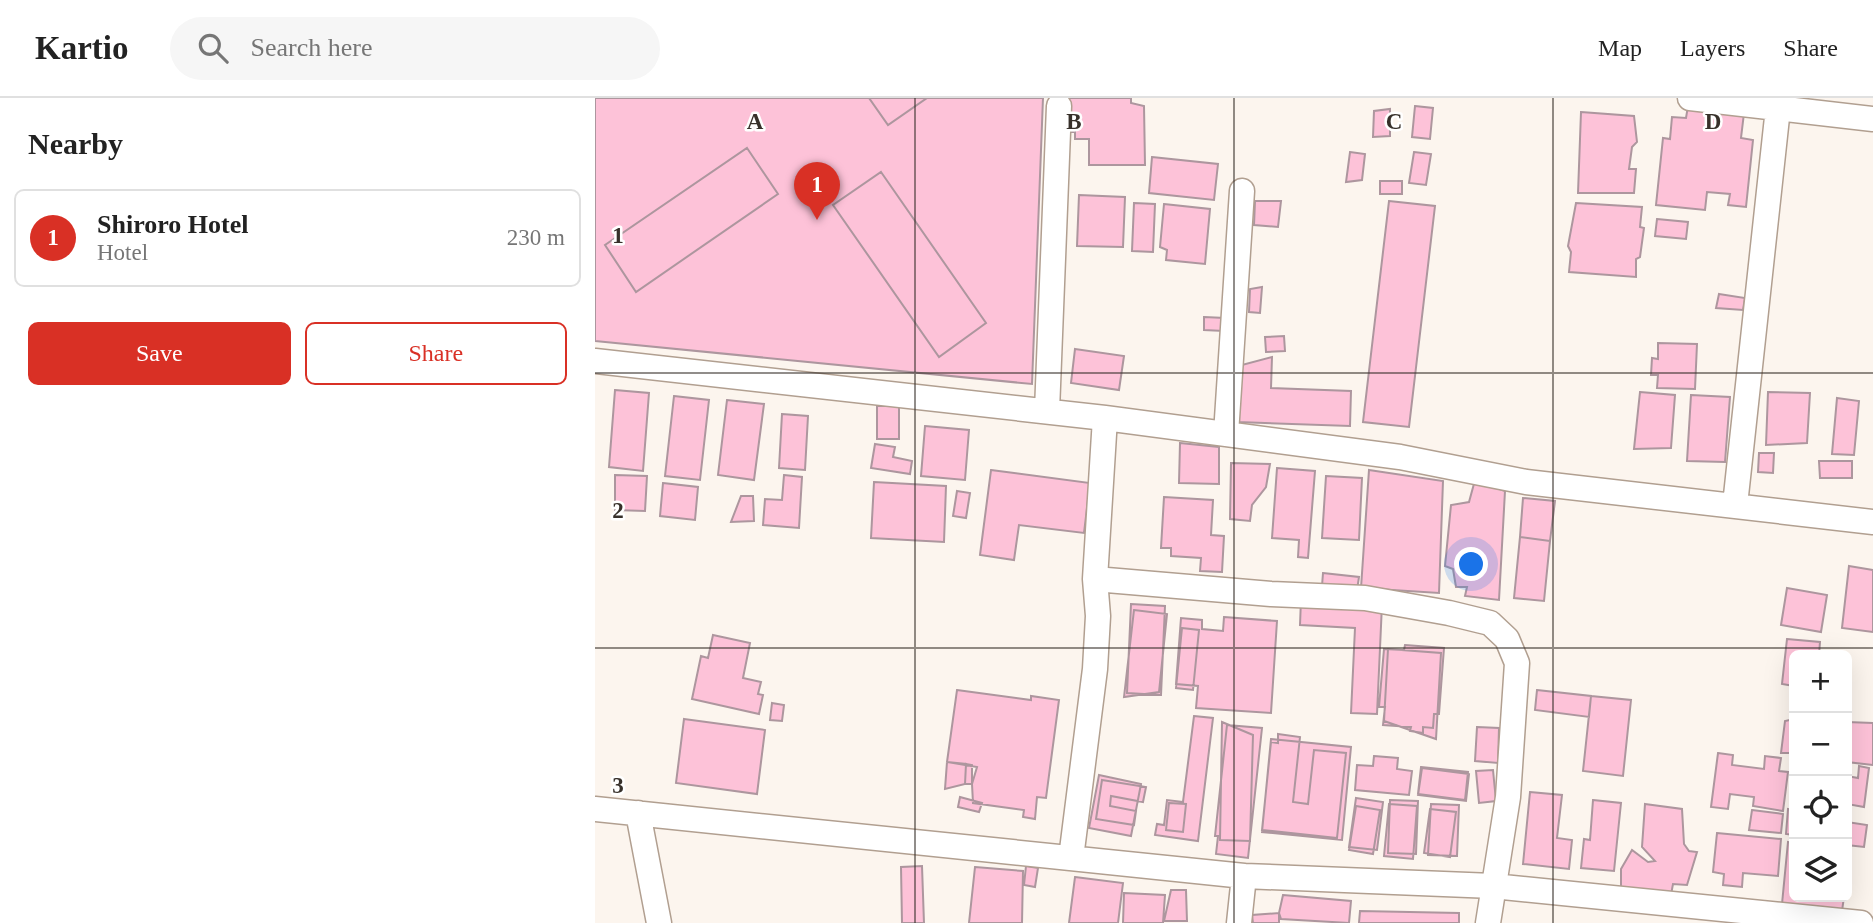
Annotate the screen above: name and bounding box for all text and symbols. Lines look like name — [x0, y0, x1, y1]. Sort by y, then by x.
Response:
search box — [170, 17, 660, 80]
icon: search — [194, 29, 232, 67]
text: Kartio — [35, 30, 128, 66]
text: Search here — [250, 33, 372, 62]
text: Map — [1598, 35, 1642, 61]
text: Layers — [1680, 35, 1745, 61]
text: Share — [1783, 35, 1838, 61]
text: A — [747, 109, 764, 134]
text: B — [1066, 109, 1082, 134]
text: C — [1386, 109, 1402, 134]
text: D — [1705, 109, 1721, 134]
text: Nearby — [28, 127, 123, 160]
pin: 1 — [794, 162, 840, 220]
text: Shiroro Hotel — [97, 210, 248, 239]
text: 1 — [612, 223, 624, 248]
text: 1 — [47, 225, 59, 250]
text: 230 m — [507, 225, 565, 250]
text: Hotel — [97, 240, 148, 265]
button: Save — [28, 322, 291, 385]
button: Share — [305, 322, 567, 385]
text: 2 — [612, 498, 624, 523]
your location — [1454, 547, 1488, 581]
map controls — [1789, 650, 1852, 902]
button: + — [1789, 650, 1852, 713]
button: − — [1789, 713, 1852, 776]
text: 3 — [612, 773, 624, 798]
button: locate — [1789, 776, 1852, 839]
button: layers — [1789, 839, 1852, 902]

